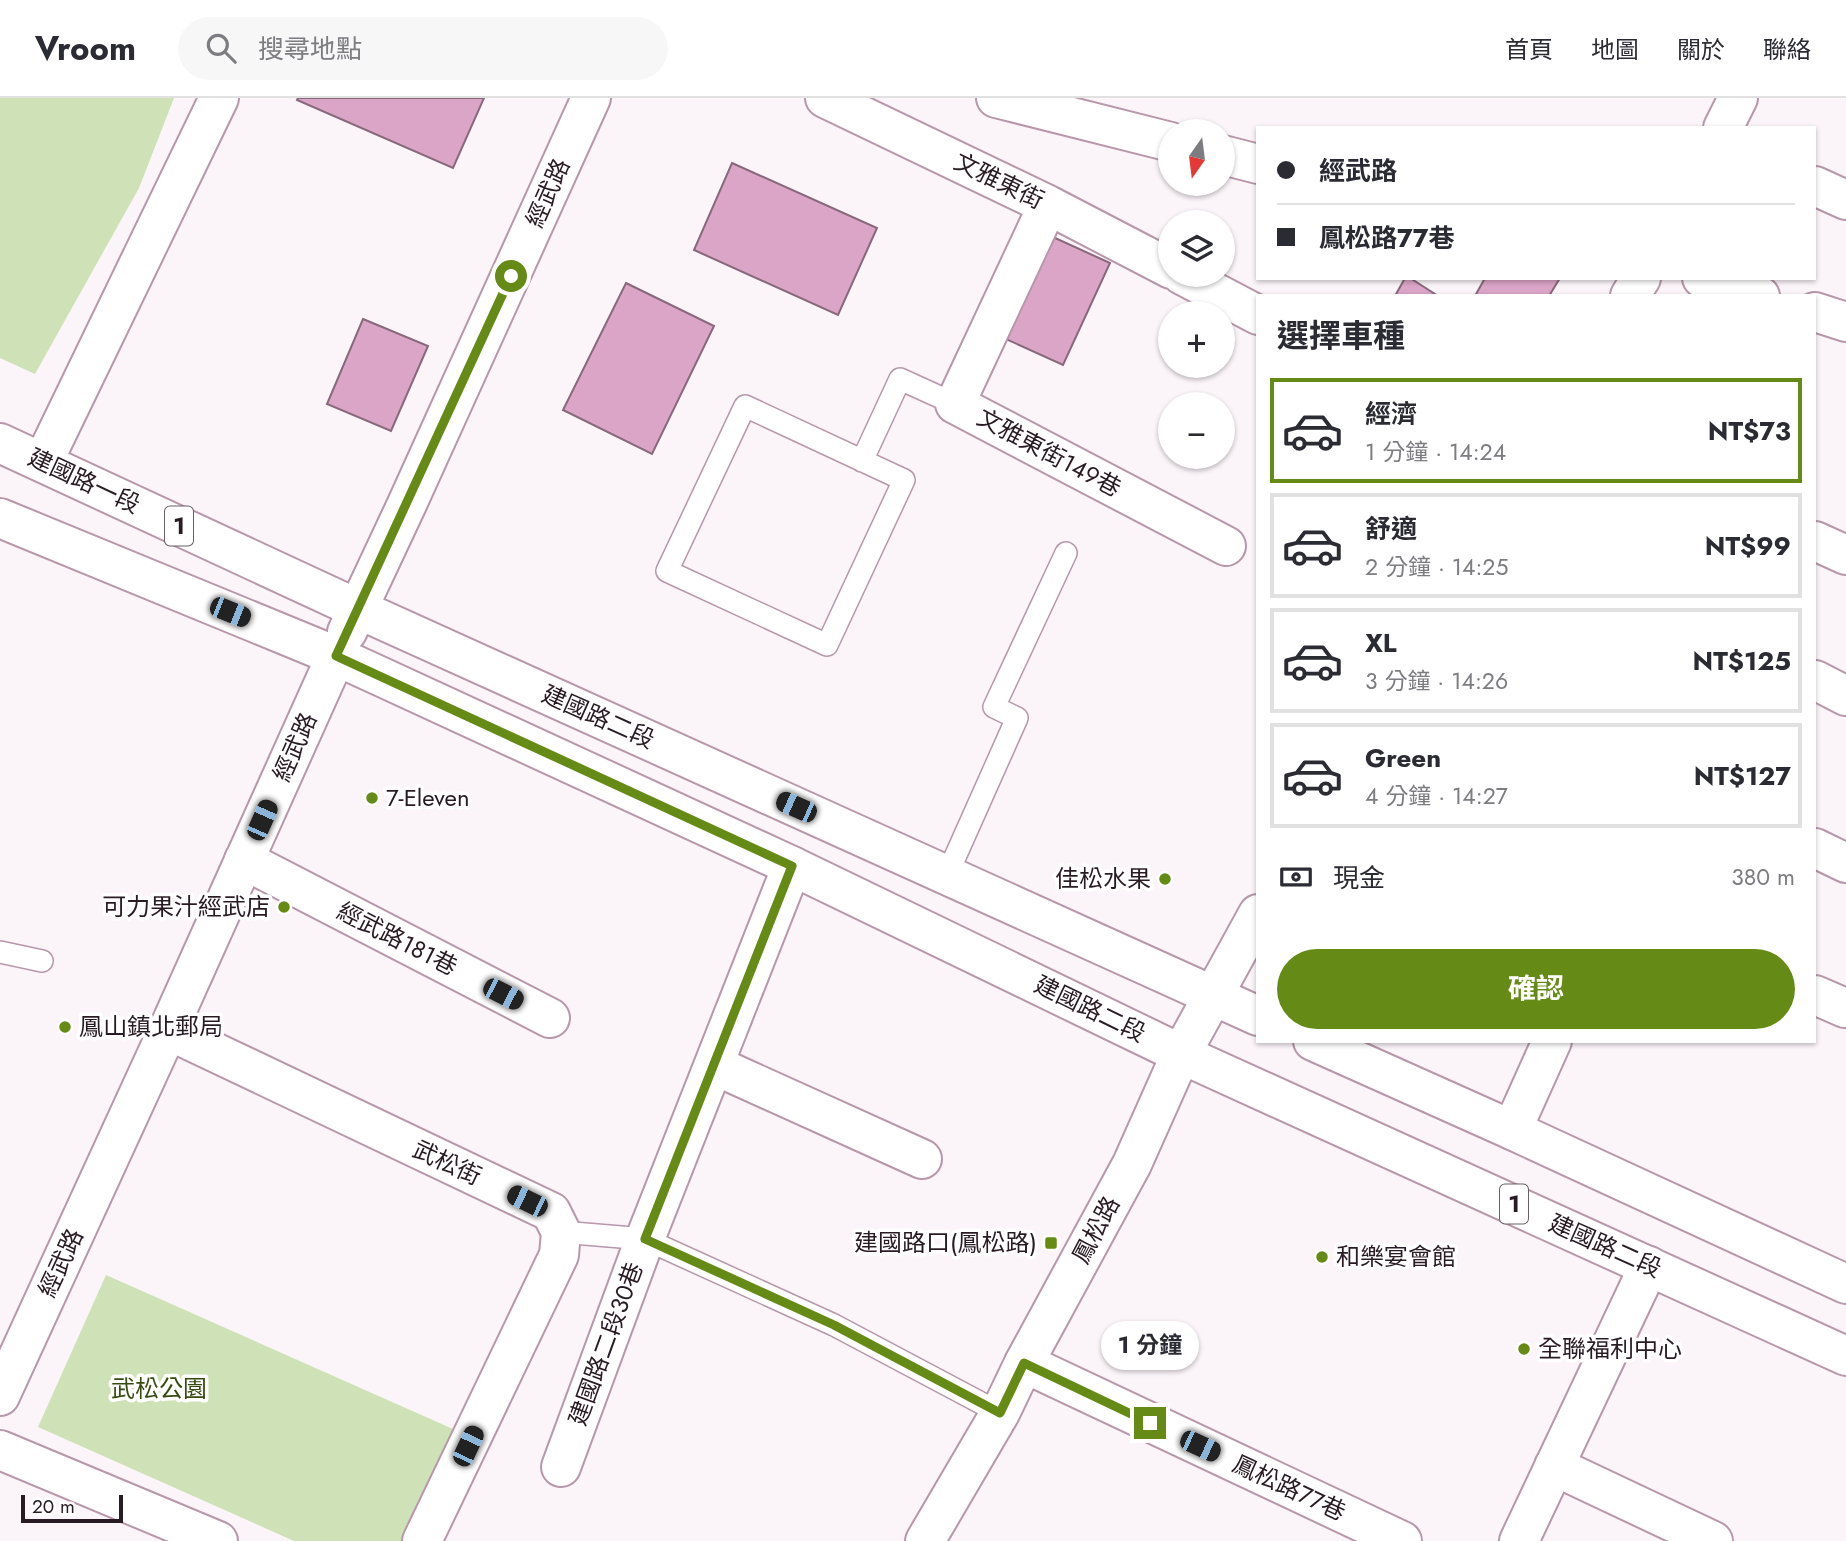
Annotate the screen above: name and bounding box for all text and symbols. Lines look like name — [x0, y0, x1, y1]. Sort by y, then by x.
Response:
search box — [178, 17, 668, 80]
text: Vroom — [35, 25, 136, 72]
icon: search — [202, 29, 240, 67]
text: 搜尋地點 — [258, 30, 362, 68]
text: 首頁 — [1505, 32, 1553, 67]
text: 地圖 — [1591, 32, 1639, 67]
text: 關於 — [1677, 32, 1725, 67]
text: 聯絡 — [1763, 32, 1811, 67]
north arrow — [1158, 119, 1236, 196]
map controls — [1158, 119, 1235, 469]
street label: 文雅東街 — [948, 144, 1050, 217]
text: 經武路 — [1319, 152, 1397, 190]
street label: 經武路 — [517, 153, 578, 233]
button: layers — [1158, 210, 1235, 287]
text: 鳳松路77巷 — [1319, 219, 1454, 257]
route start — [495, 260, 527, 292]
button: + — [1158, 301, 1235, 378]
text: 選擇車種 — [1277, 313, 1405, 359]
button: − — [1158, 392, 1235, 469]
text: 經濟 — [1365, 395, 1417, 433]
icon: car — [1281, 399, 1344, 462]
street label: 文雅東街149巷 — [971, 400, 1127, 505]
text: NT$73 — [1708, 412, 1791, 450]
text: 1 分鐘 · 14:24 — [1365, 435, 1506, 469]
street label: 建國路一段 — [22, 439, 146, 522]
road number: 1 — [165, 506, 193, 546]
text: 舒適 — [1365, 510, 1417, 548]
icon: car — [1281, 514, 1344, 577]
text: NT$99 — [1705, 527, 1791, 565]
text: 2 分鐘 · 14:25 — [1365, 550, 1508, 584]
car — [207, 594, 254, 630]
text: XL — [1365, 624, 1397, 662]
icon: car — [1281, 629, 1344, 692]
text: NT$125 — [1693, 642, 1791, 680]
text: 3 分鐘 · 14:26 — [1365, 664, 1508, 698]
street label: 建國路二段 — [536, 676, 660, 757]
street label: 經武路 — [264, 707, 325, 787]
text: Green — [1365, 739, 1441, 777]
icon: car — [1281, 744, 1344, 807]
text: NT$127 — [1694, 757, 1791, 795]
text: 4 分鐘 · 14:27 — [1365, 779, 1508, 813]
place label: 7-Eleven — [386, 780, 470, 815]
car — [773, 789, 820, 825]
marker: 7-Eleven — [364, 790, 380, 806]
car — [244, 797, 281, 843]
icon: cash — [1277, 858, 1315, 896]
text: 現金 — [1333, 859, 1385, 897]
text: 380 m — [1731, 860, 1795, 894]
place label: 佳松水果 — [1055, 861, 1151, 896]
marker: 佳松水果 — [1157, 871, 1173, 887]
place label: 可力果汁經武店 — [102, 889, 270, 924]
street label: 經武路181巷 — [331, 893, 463, 984]
marker: 可力果汁經武店 — [276, 899, 292, 915]
button: 確認 — [1277, 949, 1795, 1029]
street label: 建國路二段 — [1029, 967, 1152, 1051]
car — [480, 975, 527, 1013]
place label: 鳳山鎮北郵局 — [79, 1009, 223, 1044]
marker: 鳳山鎮北郵局 — [57, 1019, 73, 1035]
street label: 武松街 — [407, 1131, 487, 1194]
car — [504, 1182, 551, 1220]
road number: 1 — [1500, 1184, 1528, 1224]
street label: 鳳松路 — [1063, 1190, 1128, 1270]
street label: 建國路二段 — [1543, 1205, 1667, 1286]
street label: 經武路 — [29, 1223, 92, 1303]
place label: 建國路口(鳳松路) — [854, 1225, 1037, 1260]
marker: 建國路口(鳳松路) — [1043, 1235, 1059, 1251]
place label: 和樂宴會館 — [1336, 1239, 1456, 1274]
marker: 和樂宴會館 — [1314, 1249, 1330, 1265]
street label: 建國路二段30巷 — [560, 1257, 651, 1430]
callout: 1 分鐘 — [1101, 1322, 1199, 1370]
text: 1 分鐘 — [1118, 1328, 1182, 1362]
place label: 全聯福利中心 — [1538, 1331, 1682, 1366]
marker: 全聯福利中心 — [1516, 1341, 1532, 1357]
park label: 武松公園 — [111, 1371, 207, 1406]
route end — [1134, 1407, 1166, 1439]
car — [450, 1423, 487, 1469]
car — [1177, 1428, 1224, 1464]
street label: 鳳松路77巷 — [1227, 1446, 1352, 1529]
scale bar — [21, 1492, 122, 1524]
text: 20 m — [32, 1493, 75, 1520]

